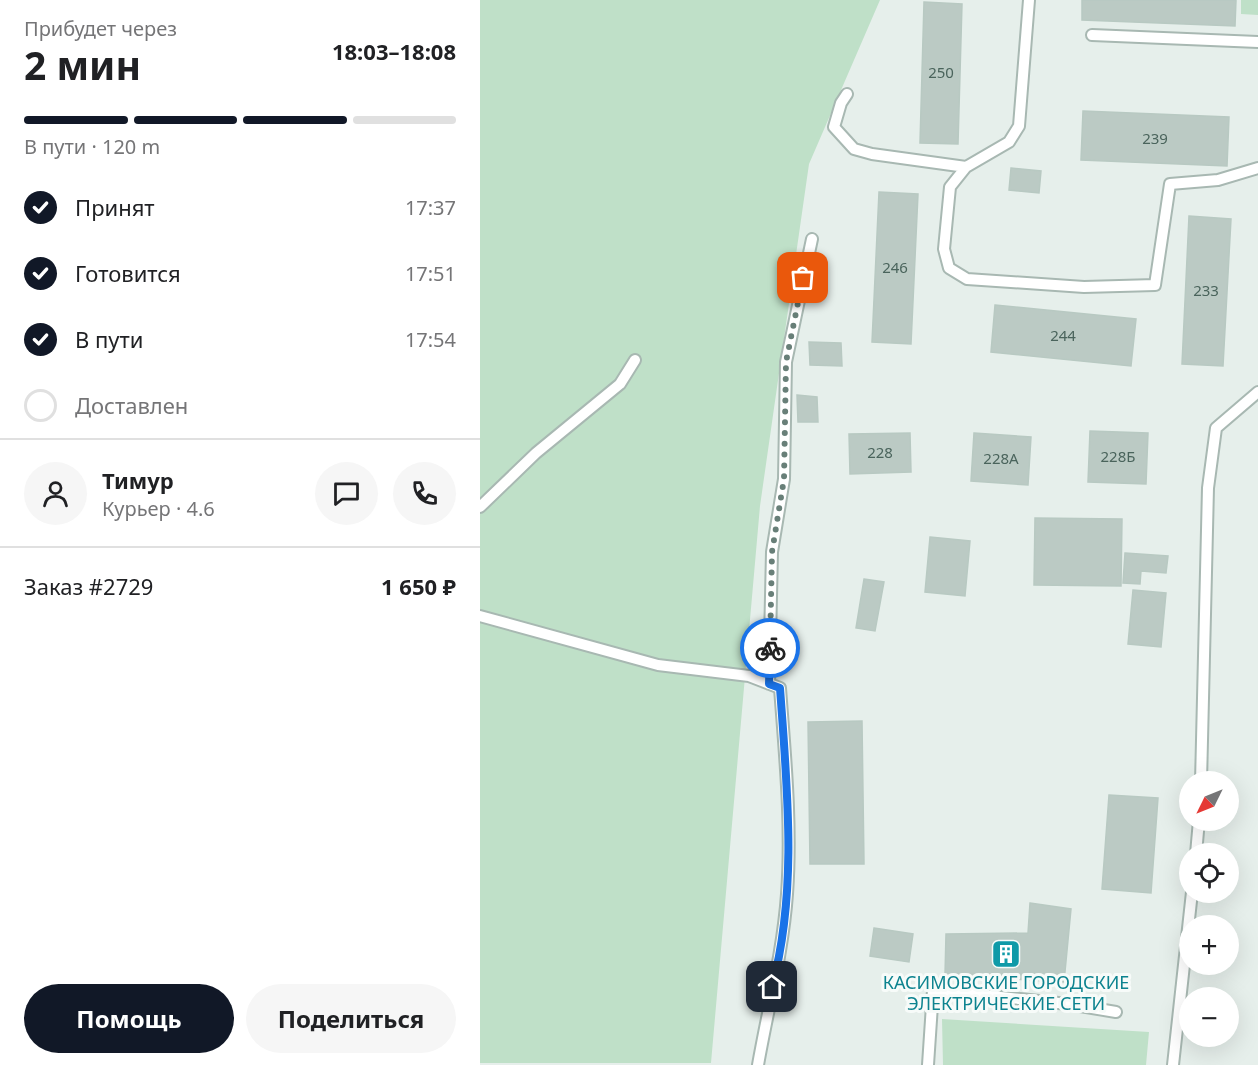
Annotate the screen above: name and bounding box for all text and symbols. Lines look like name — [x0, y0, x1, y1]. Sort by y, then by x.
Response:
text: Прибудет через — [24, 15, 177, 42]
text: 18:03–18:08 — [332, 36, 456, 66]
text: 2 мин — [24, 38, 141, 91]
house number: 250 — [928, 62, 954, 82]
house number: 239 — [1142, 128, 1168, 148]
text: В пути · 120 m — [24, 133, 160, 160]
icon: check — [24, 191, 57, 224]
text: Принят — [75, 192, 155, 222]
text: 17:37 — [405, 194, 456, 221]
pin — [777, 252, 828, 303]
icon: check — [24, 257, 57, 290]
house number: 246 — [882, 257, 908, 277]
text: Готовится — [75, 258, 181, 288]
text: 17:51 — [405, 260, 456, 287]
icon: bag — [786, 261, 819, 294]
house number: 233 — [1193, 280, 1219, 300]
icon: check — [24, 323, 57, 356]
text: В пути — [75, 324, 143, 354]
house number: 244 — [1050, 325, 1076, 345]
text: 17:54 — [405, 326, 456, 353]
text: Доставлен — [75, 390, 188, 420]
house number: 228 — [867, 442, 893, 462]
house number: 228Б — [1101, 446, 1135, 466]
house number: 228А — [983, 448, 1019, 468]
button: person — [24, 462, 87, 525]
button: chat — [315, 462, 378, 525]
button: phone — [393, 462, 456, 525]
text: Тимур — [102, 465, 174, 495]
text: Курьер · 4.6 — [102, 495, 215, 522]
text: Заказ #2729 — [24, 571, 153, 601]
text: 1 650 ₽ — [381, 571, 456, 601]
courier — [740, 618, 800, 678]
icon: bike — [754, 632, 787, 665]
north arrow — [1179, 771, 1239, 831]
map controls — [1179, 771, 1239, 1047]
button: locate — [1179, 843, 1239, 903]
button: + — [1179, 915, 1239, 975]
building icon: КАСИМОВСКИЕ ГОРОДСКИЕ ЭЛЕКТРИЧЕСКИЕ СЕТИ — [990, 938, 1022, 970]
pin — [746, 961, 797, 1012]
icon: home — [755, 970, 788, 1003]
place label: КАСИМОВСКИЕ ГОРОДСКИЕ ЭЛЕКТРИЧЕСКИЕ СЕТИ — [883, 970, 1129, 1015]
button: Помощь — [24, 984, 234, 1053]
button: Поделиться — [246, 984, 456, 1053]
button: − — [1179, 987, 1239, 1047]

